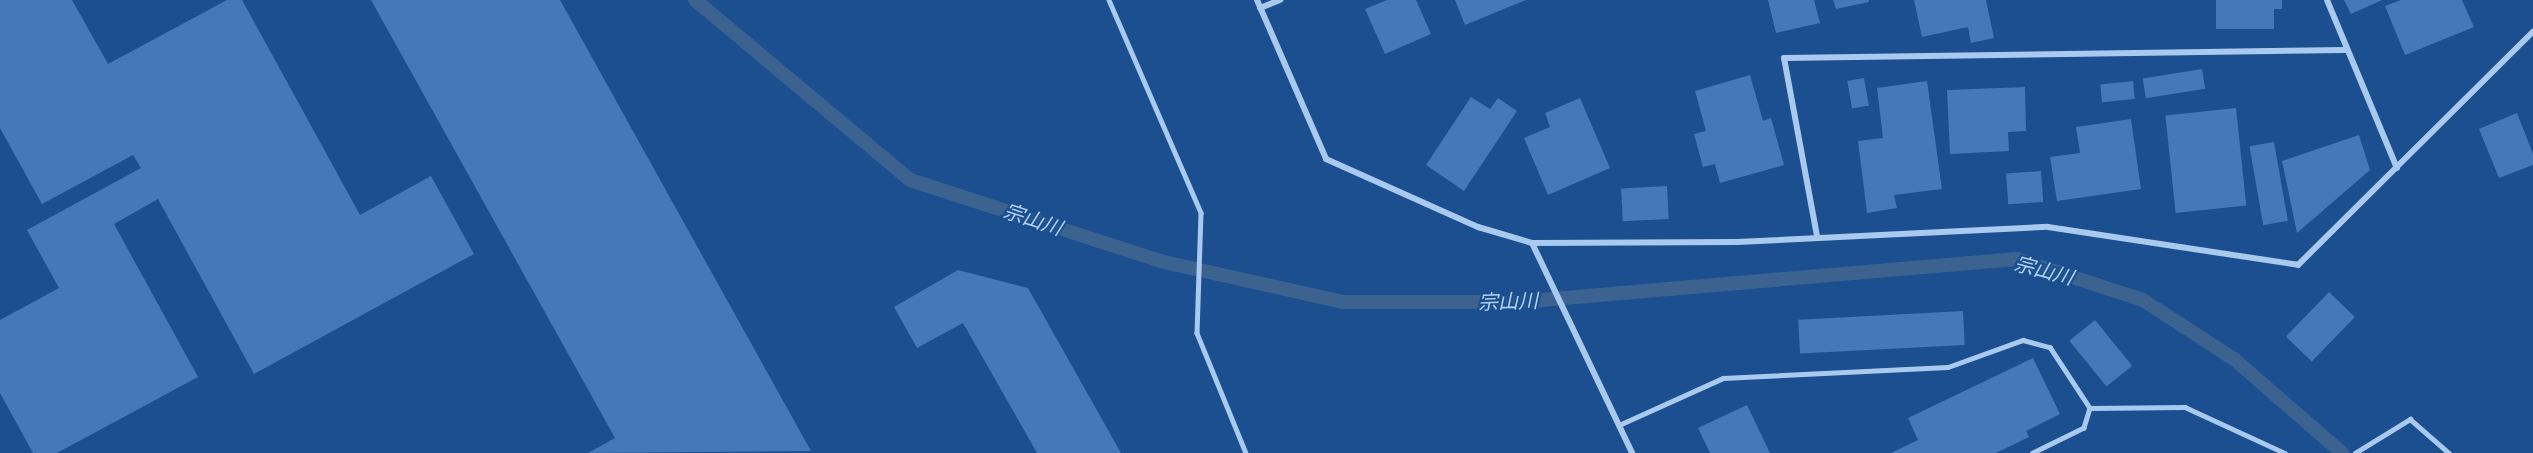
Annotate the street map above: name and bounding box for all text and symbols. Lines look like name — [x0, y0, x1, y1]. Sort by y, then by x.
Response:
water label: 宗山川 — [1001, 198, 1065, 240]
water label: 宗山川 — [2012, 251, 2076, 289]
water label: 宗山川 — [1478, 288, 1538, 314]

